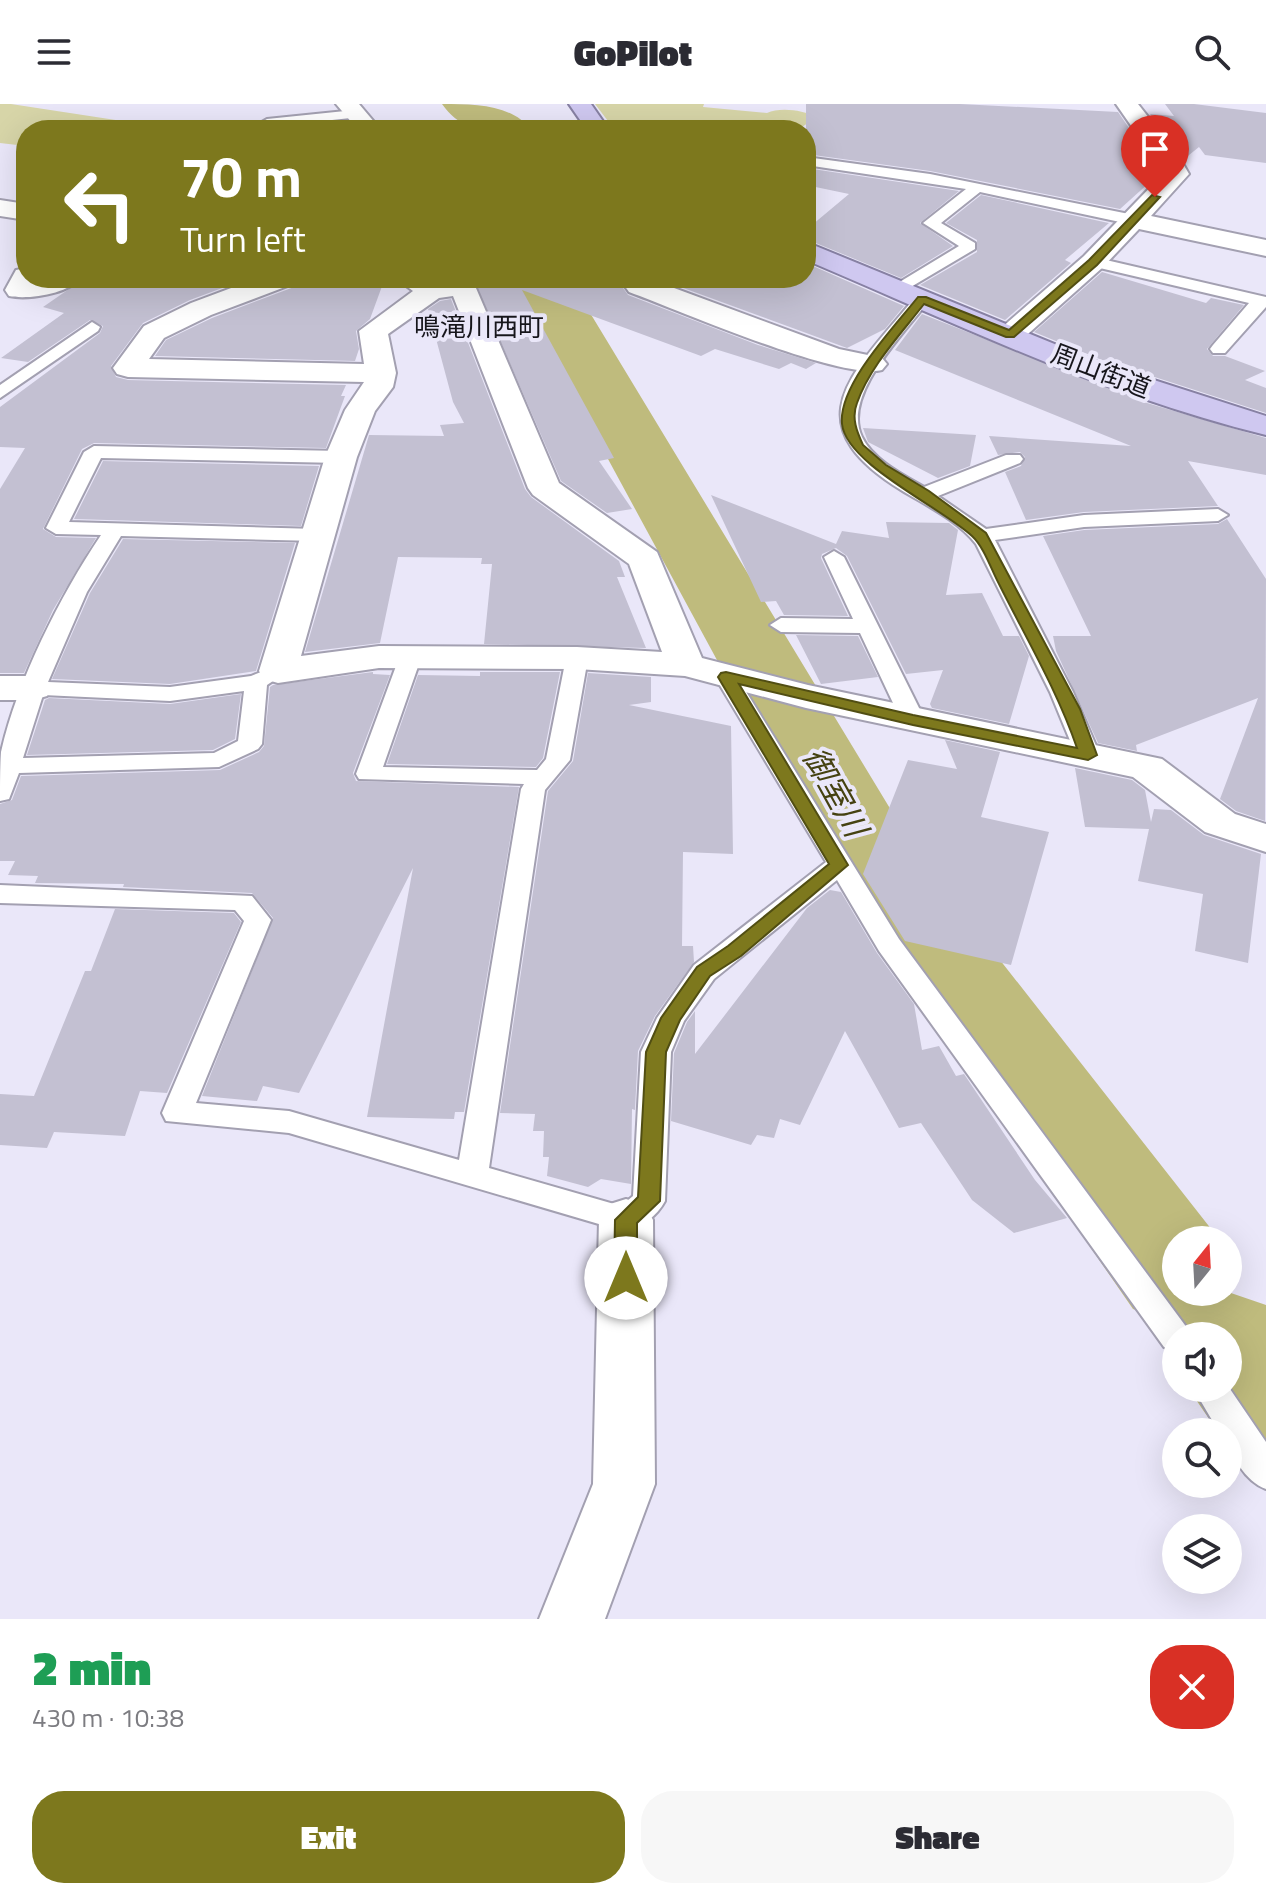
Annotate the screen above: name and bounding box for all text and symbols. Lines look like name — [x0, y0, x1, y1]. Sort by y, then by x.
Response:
text: GoPilot — [574, 25, 692, 80]
icon: menu — [32, 30, 76, 74]
icon: search — [1190, 30, 1234, 74]
pin — [1121, 115, 1189, 197]
icon: arrive — [1133, 127, 1177, 171]
text: 70 m — [180, 134, 302, 219]
icon: left — [48, 152, 152, 256]
text: Turn left — [180, 211, 306, 266]
district label: 鳴滝川西町 — [414, 307, 544, 346]
street label: 周山街道 — [1046, 334, 1157, 407]
water label: 御室川 — [792, 738, 882, 848]
north arrow — [1162, 1226, 1242, 1306]
map controls — [1162, 1226, 1242, 1594]
position arrow — [584, 1236, 668, 1320]
button: sound — [1162, 1322, 1242, 1402]
button: search — [1162, 1418, 1242, 1498]
button: layers — [1162, 1514, 1242, 1594]
text: 2 min — [32, 1631, 151, 1704]
button: close — [1150, 1645, 1234, 1729]
text: 430 m · 10:38 — [32, 1698, 184, 1737]
button: Exit — [32, 1791, 625, 1883]
button: Share — [641, 1791, 1234, 1883]

